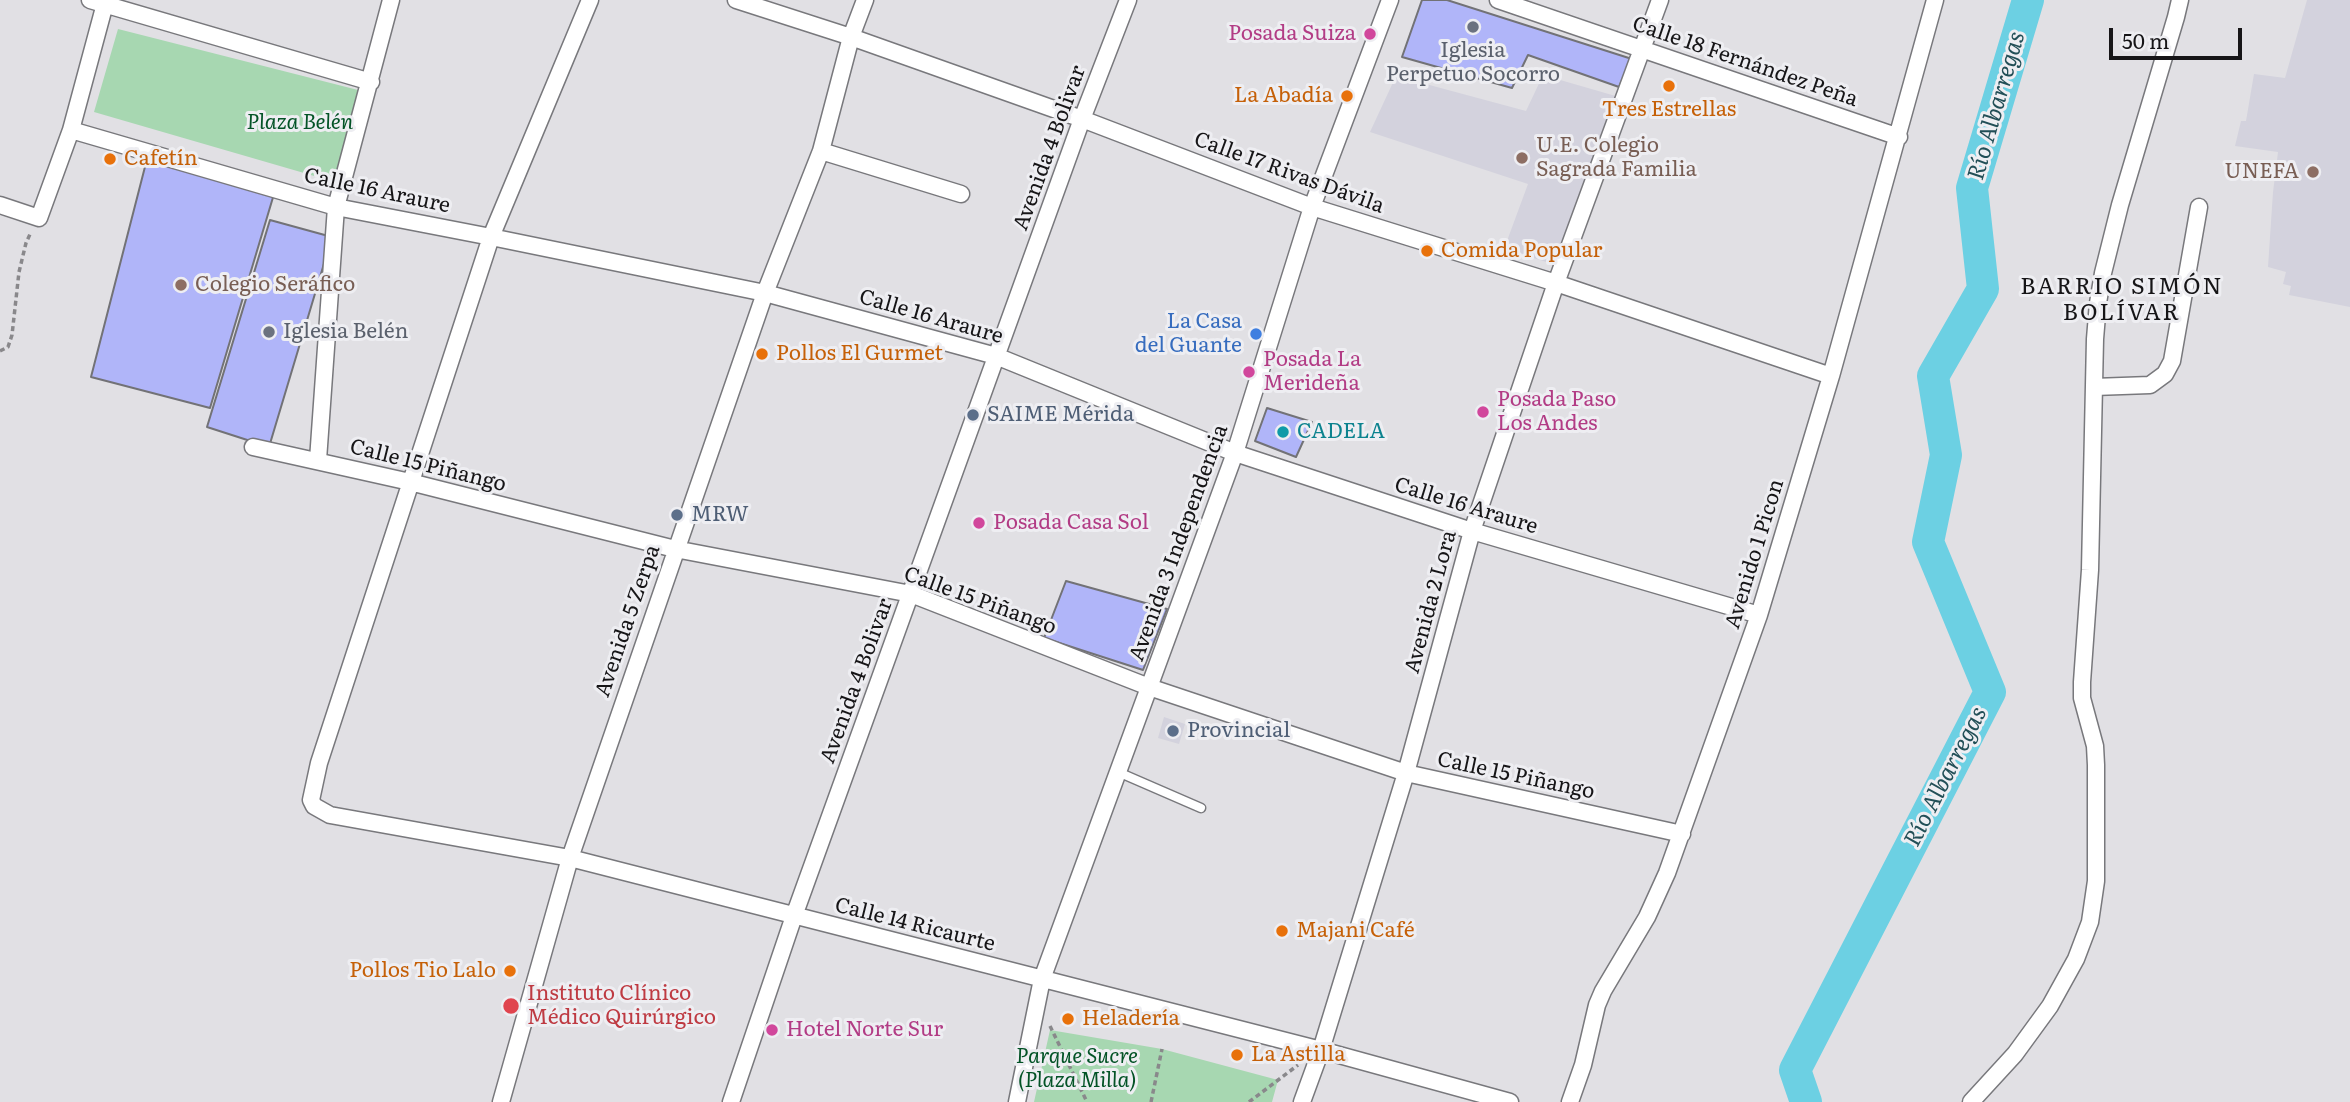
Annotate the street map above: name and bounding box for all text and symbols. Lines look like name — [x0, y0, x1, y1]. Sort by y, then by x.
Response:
street label: Calle 18 Fernández Peña — [1629, 12, 1861, 112]
scale bar — [2112, 14, 2245, 58]
marker: Iglesia Perpetuo Socorro — [1465, 19, 1481, 35]
place label: Posada Suiza — [1228, 21, 1356, 47]
text: 50 m — [2122, 24, 2169, 55]
marker: Posada Suiza — [1362, 26, 1378, 42]
water label: Río Albarregas — [1963, 29, 2031, 183]
place label: Iglesia Perpetuo Socorro — [1386, 38, 1560, 88]
street label: Avenida 4 Bolivar — [1008, 62, 1092, 234]
marker: Tres Estrellas — [1661, 78, 1677, 94]
place label: La Abadía — [1234, 83, 1333, 109]
marker: La Abadía — [1339, 88, 1355, 104]
place label: Tres Estrellas — [1602, 97, 1736, 123]
park label: Plaza Belén — [247, 110, 353, 136]
street label: Calle 17 Rivas Dávila — [1191, 127, 1387, 219]
place label: U.E. Colegio Sagrada Familia — [1536, 133, 1697, 183]
place label: Cafetín — [124, 146, 198, 172]
marker: U.E. Colegio Sagrada Familia — [1514, 150, 1530, 166]
marker: Cafetín — [102, 151, 118, 167]
place label: UNEFA — [2225, 159, 2299, 185]
street label: Calle 16 Araure — [302, 163, 452, 219]
marker: UNEFA — [2305, 164, 2321, 180]
place label: Comida Popular — [1441, 238, 1602, 264]
marker: Comida Popular — [1419, 243, 1435, 259]
place label: Colegio Seráfico — [195, 272, 355, 298]
district label: BARRIO SIMÓN BOLÍVAR — [2022, 273, 2222, 327]
marker: Colegio Seráfico — [173, 277, 189, 293]
street label: Calle 16 Araure — [856, 284, 1006, 350]
place label: La Casa del Guante — [1135, 309, 1242, 359]
place label: Iglesia Belén — [283, 319, 408, 345]
marker: Iglesia Belén — [261, 324, 277, 340]
marker: La Casa del Guante — [1248, 326, 1264, 342]
place label: Pollos El Gurmet — [776, 341, 943, 367]
marker: Pollos El Gurmet — [754, 346, 770, 362]
place label: Posada La Merideña — [1263, 347, 1361, 397]
marker: Posada La Merideña — [1241, 364, 1257, 380]
place label: Posada Paso Los Andes — [1497, 387, 1616, 437]
place label: SAIME Mérida — [987, 402, 1134, 428]
marker: Posada Paso Los Andes — [1475, 404, 1491, 420]
marker: SAIME Mérida — [965, 407, 981, 423]
place label: CADELA — [1297, 419, 1385, 445]
street label: Avenida 3 Independencia — [1124, 421, 1234, 665]
marker: CADELA — [1275, 424, 1291, 440]
street label: Calle 15 Piñango — [347, 434, 509, 498]
street label: Calle 16 Araure — [1391, 472, 1541, 540]
street label: Avenido 1 Picon — [1720, 476, 1790, 632]
place label: MRW — [691, 502, 749, 528]
marker: MRW — [669, 507, 685, 523]
place label: Posada Casa Sol — [993, 510, 1149, 536]
marker: Posada Casa Sol — [971, 515, 987, 531]
street label: Avenida 2 Lora — [1400, 528, 1462, 676]
street label: Avenida 5 Zerpa — [590, 542, 666, 700]
street label: Calle 15 Piñango — [900, 562, 1060, 640]
street label: Avenida 4 Bolivar — [815, 595, 899, 767]
water label: Río Albarregas — [1899, 703, 1993, 851]
place label: Provincial — [1187, 718, 1290, 744]
marker: Provincial — [1165, 723, 1181, 739]
street label: Calle 15 Piñango — [1435, 747, 1597, 805]
street label: Calle 14 Ricaurte — [832, 893, 998, 957]
place label: Majani Café — [1296, 918, 1415, 944]
marker: Majani Café — [1274, 923, 1290, 939]
place label: Pollos Tio Lalo — [349, 958, 496, 984]
marker: Pollos Tio Lalo — [502, 963, 518, 979]
place label: Instituto Clínico Médico Quirúrgico — [527, 981, 716, 1031]
marker: Instituto Clínico Médico Quirúrgico — [501, 996, 521, 1016]
place label: Heladería — [1082, 1006, 1180, 1032]
marker: Heladería — [1060, 1011, 1076, 1027]
place label: Hotel Norte Sur — [786, 1017, 943, 1043]
marker: Hotel Norte Sur — [764, 1022, 780, 1038]
place label: La Astilla — [1251, 1042, 1345, 1068]
park label: Parque Sucre (Plaza Milla) — [1016, 1044, 1138, 1094]
marker: La Astilla — [1229, 1047, 1245, 1063]

